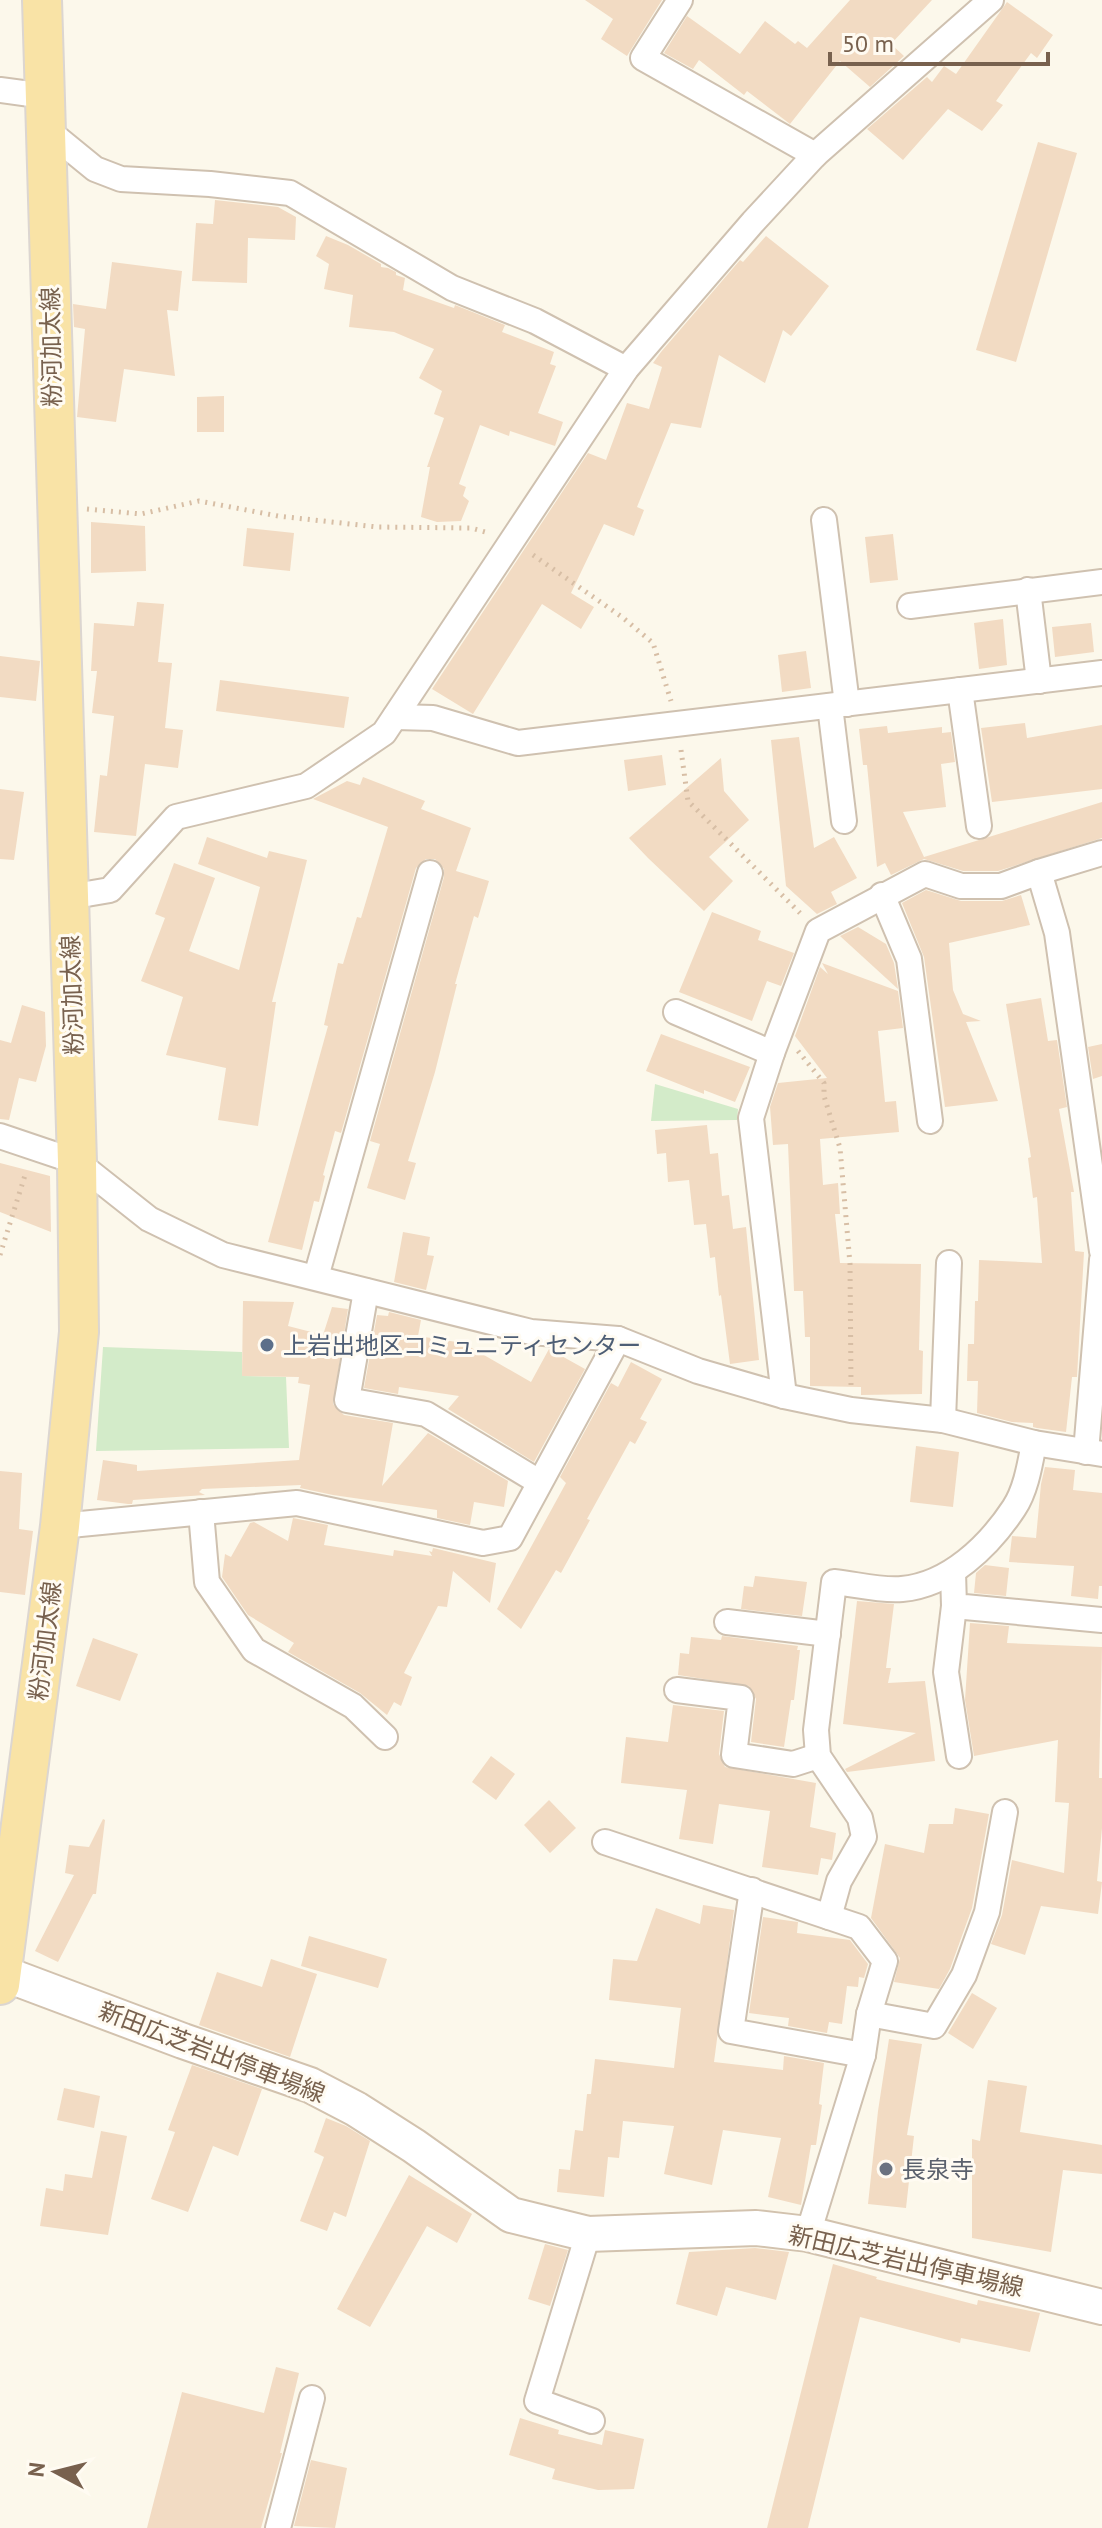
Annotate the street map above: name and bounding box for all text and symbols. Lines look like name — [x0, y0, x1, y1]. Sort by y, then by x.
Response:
scale bar — [830, 16, 1048, 66]
text: 50 m — [842, 28, 894, 59]
street label: 粉河加太線 — [34, 287, 68, 407]
street label: 粉河加太線 — [54, 934, 90, 1056]
place label: 上岩出地区コミュニティセンター — [283, 1330, 642, 1361]
marker: 上岩出地区コミュニティセンター — [258, 1336, 276, 1354]
street label: 粉河加太線 — [22, 1580, 68, 1702]
street label: 新田広芝岩出停車場線 — [94, 1995, 330, 2109]
place label: 長泉寺 — [902, 2154, 974, 2185]
marker: 長泉寺 — [877, 2160, 895, 2178]
street label: 新田広芝岩出停車場線 — [786, 2219, 1026, 2303]
north arrow — [16, 2432, 96, 2512]
text: N — [21, 2461, 51, 2478]

